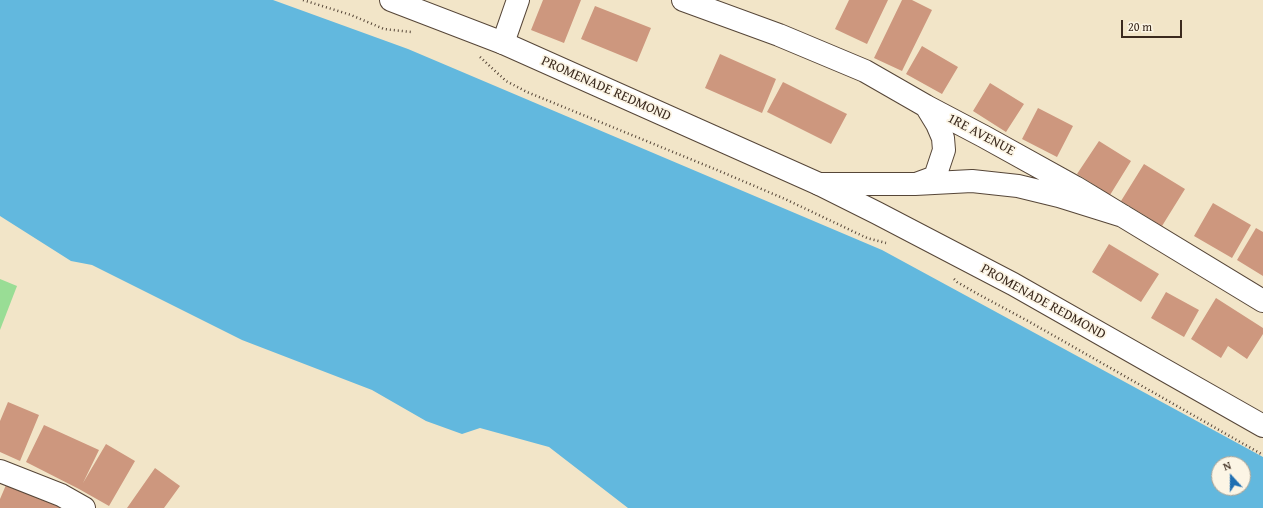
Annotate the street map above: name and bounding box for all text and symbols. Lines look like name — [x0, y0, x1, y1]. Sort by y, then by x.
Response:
scale bar — [1123, 12, 1184, 38]
text: 20 m — [1128, 18, 1152, 35]
street label: PROMENADE REDMOND — [539, 53, 673, 125]
street label: 1RE AVENUE — [944, 110, 1018, 160]
street label: PROMENADE REDMOND — [978, 261, 1108, 343]
north arrow — [1211, 456, 1251, 496]
text: N — [1221, 457, 1233, 475]

